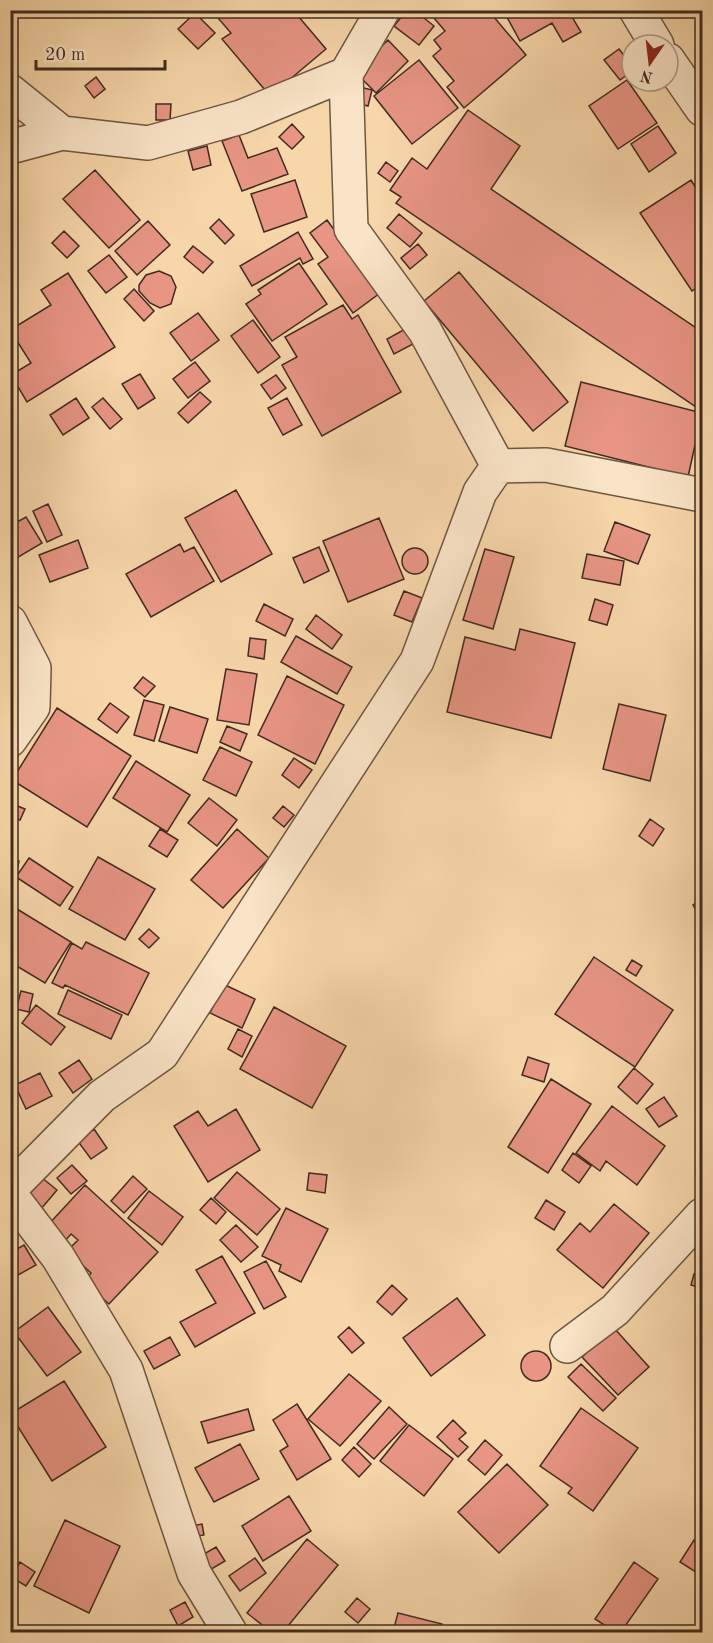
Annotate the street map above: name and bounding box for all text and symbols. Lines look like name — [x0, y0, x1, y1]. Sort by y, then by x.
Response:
scale bar — [36, 33, 165, 71]
north arrow — [620, 33, 680, 93]
text: 20 m — [45, 46, 85, 64]
text: N — [638, 66, 655, 85]

